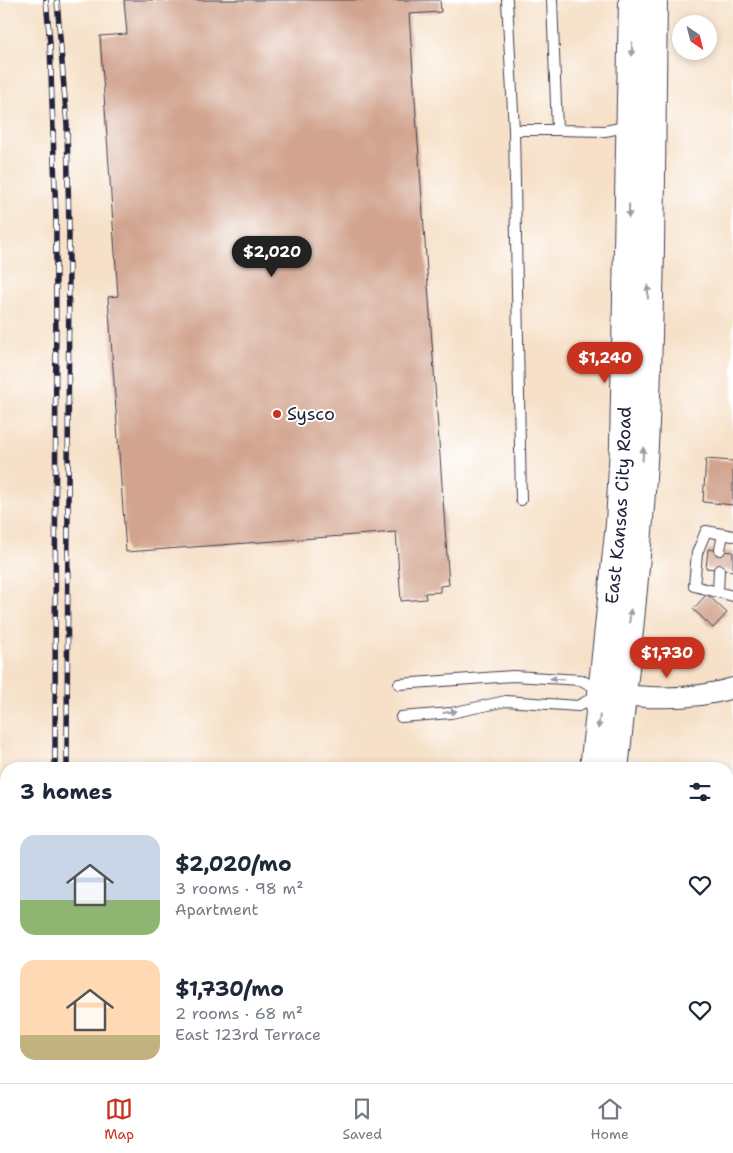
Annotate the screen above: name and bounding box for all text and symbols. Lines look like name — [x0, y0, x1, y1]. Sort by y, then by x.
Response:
north arrow — [672, 15, 718, 60]
map controls — [672, 15, 717, 60]
one-way arrow — [628, 41, 636, 57]
one-way arrow — [625, 203, 633, 219]
pin: $2,020 — [231, 236, 313, 278]
text: $2,020 — [243, 241, 301, 262]
one-way arrow — [644, 283, 652, 299]
pin: $1,240 — [564, 342, 646, 384]
text: $1,240 — [578, 347, 632, 368]
place label: Sysco — [287, 402, 335, 426]
street label: East Kansas City Road — [600, 406, 637, 605]
marker: Sysco — [271, 408, 283, 420]
one-way arrow — [640, 446, 648, 462]
one-way arrow — [626, 608, 634, 624]
pin: $1,730 — [626, 636, 708, 679]
text: $1,730 — [641, 642, 693, 663]
one-way arrow — [549, 674, 565, 682]
one-way arrow — [442, 708, 458, 716]
one-way arrow — [595, 715, 603, 731]
text: 3 homes — [20, 778, 112, 806]
icon: filters — [686, 778, 714, 806]
text: $2,020/mo — [175, 850, 292, 878]
icon: home — [60, 855, 120, 915]
icon: heart — [686, 871, 714, 899]
text: 3 rooms · 98 m² — [175, 878, 304, 899]
text: Apartment — [175, 899, 258, 920]
text: $1,730/mo — [175, 975, 284, 1003]
icon: home — [60, 980, 120, 1040]
icon: heart — [686, 996, 714, 1024]
text: 2 rooms · 68 m² — [175, 1003, 303, 1024]
text: East 123rd Terrace — [175, 1024, 321, 1045]
tab: Map — [104, 1095, 134, 1143]
tab: Saved — [342, 1095, 382, 1143]
tab: Home — [590, 1095, 629, 1143]

